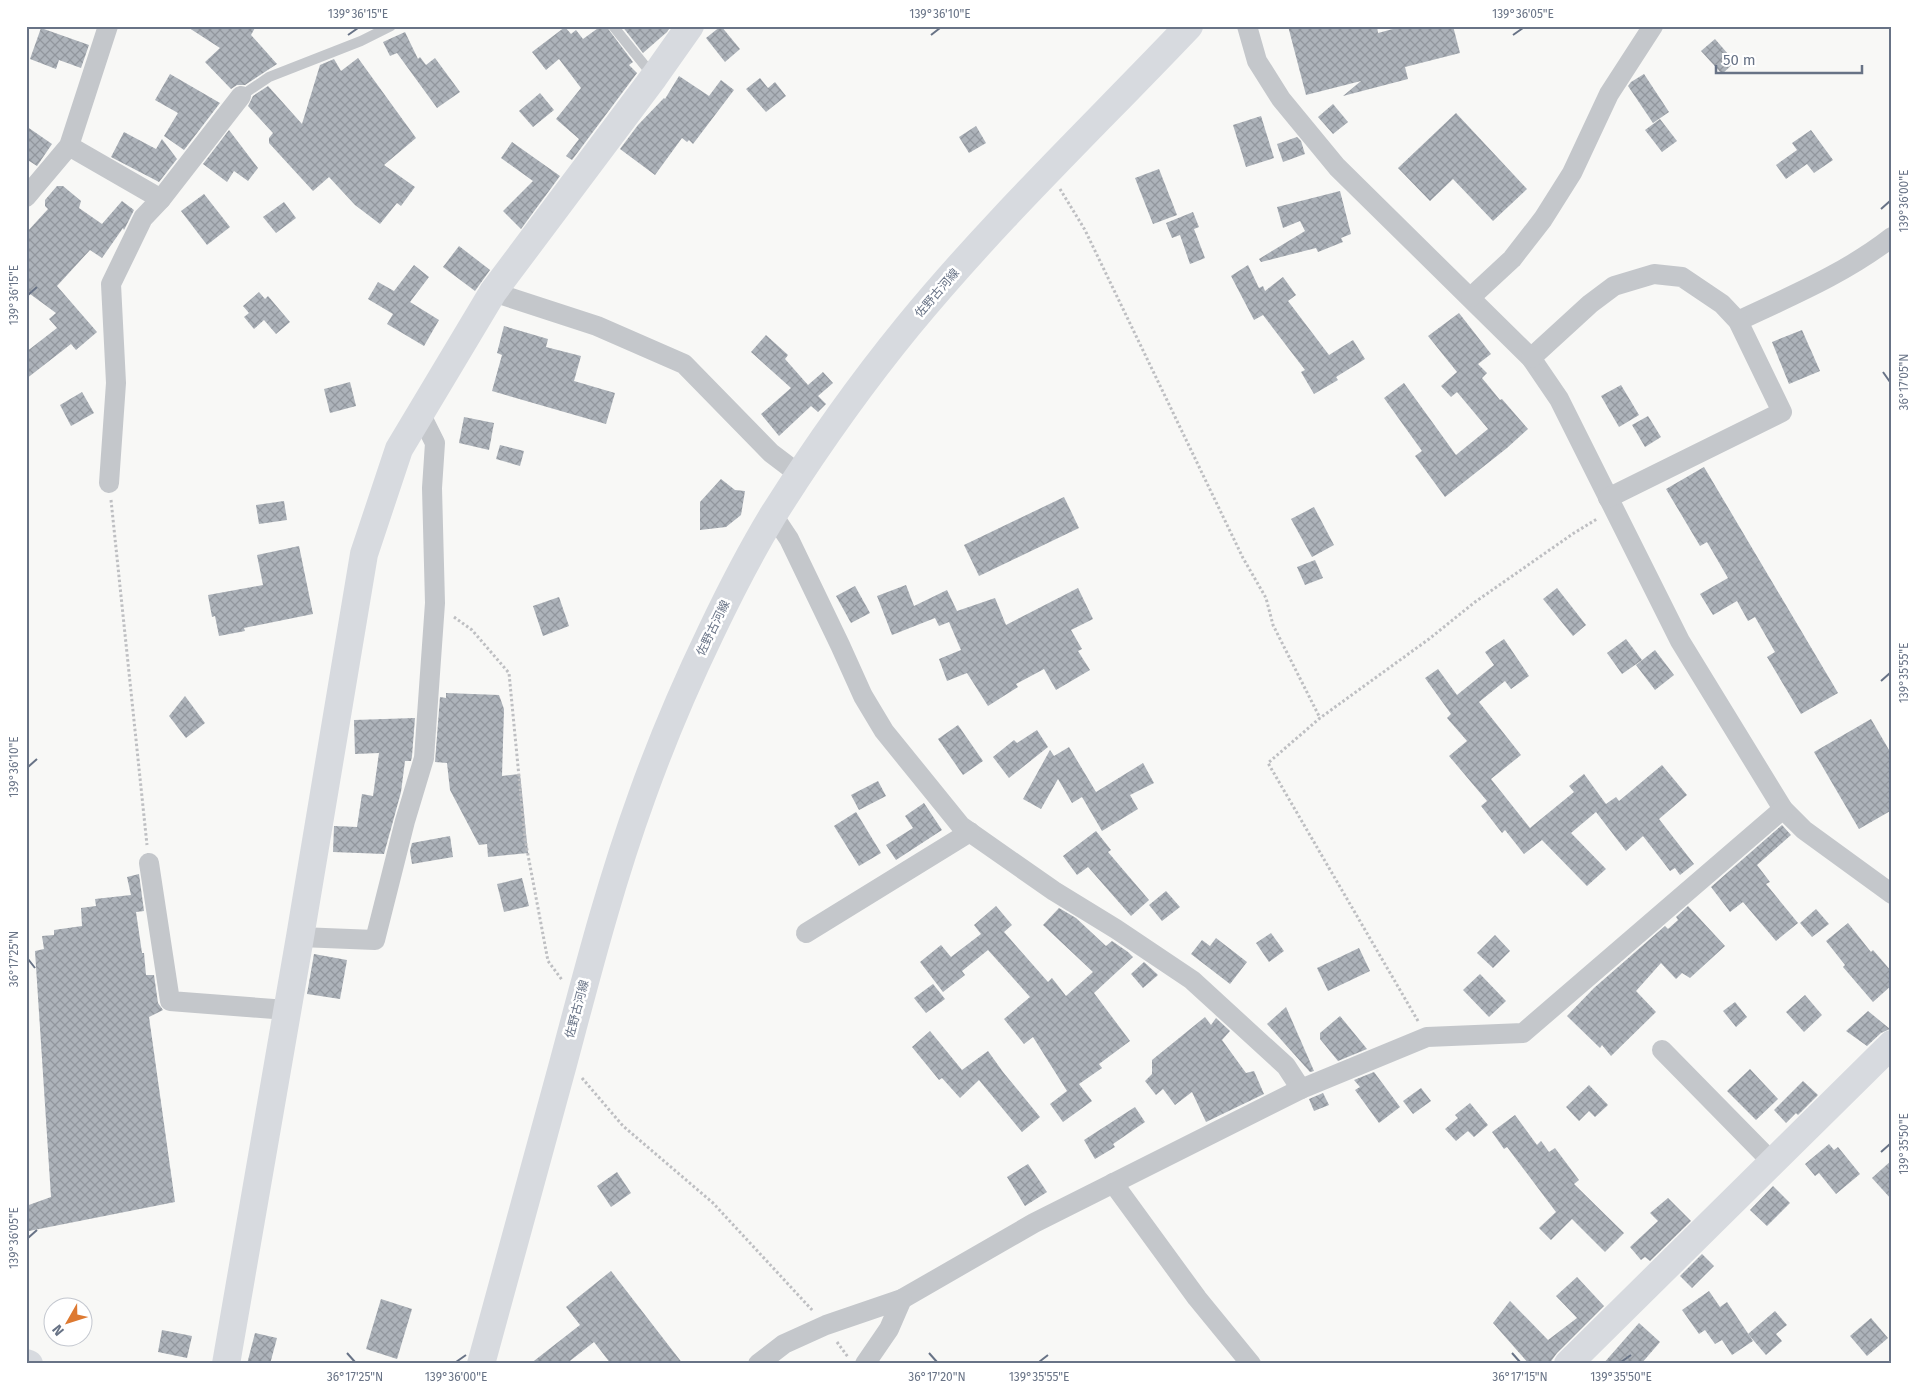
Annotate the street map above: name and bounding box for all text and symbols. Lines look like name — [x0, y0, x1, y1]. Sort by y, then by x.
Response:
text: 139°36'15"E — [328, 7, 388, 21]
text: 139°36'10"E — [909, 7, 971, 21]
text: 139°36'05"E — [1492, 7, 1554, 21]
scale bar — [1716, 42, 1862, 74]
text: 50 m — [1723, 51, 1756, 69]
text: 139°36'00"E — [1897, 170, 1911, 232]
text: 139°36'15"E — [7, 265, 21, 325]
street label: 佐野古河線 — [912, 266, 962, 320]
text: 36°17'05"N — [1897, 353, 1911, 411]
street label: 佐野古河線 — [694, 598, 732, 658]
text: 139°35'55"E — [1897, 643, 1911, 703]
text: 139°36'10"E — [7, 736, 21, 798]
text: 36°17'25"N — [7, 931, 21, 987]
street label: 佐野古河線 — [562, 978, 592, 1040]
text: 139°35'50"E — [1897, 1113, 1911, 1175]
text: 139°36'05"E — [7, 1207, 21, 1269]
north arrow — [42, 1298, 92, 1348]
text: N — [49, 1321, 68, 1339]
text: 36°17'25"N — [327, 1370, 383, 1384]
text: 139°36'00"E — [425, 1370, 487, 1384]
text: 36°17'20"N — [908, 1370, 966, 1384]
text: 139°35'55"E — [1009, 1370, 1069, 1384]
text: 36°17'15"N — [1492, 1370, 1548, 1384]
text: 139°35'50"E — [1590, 1370, 1652, 1384]

